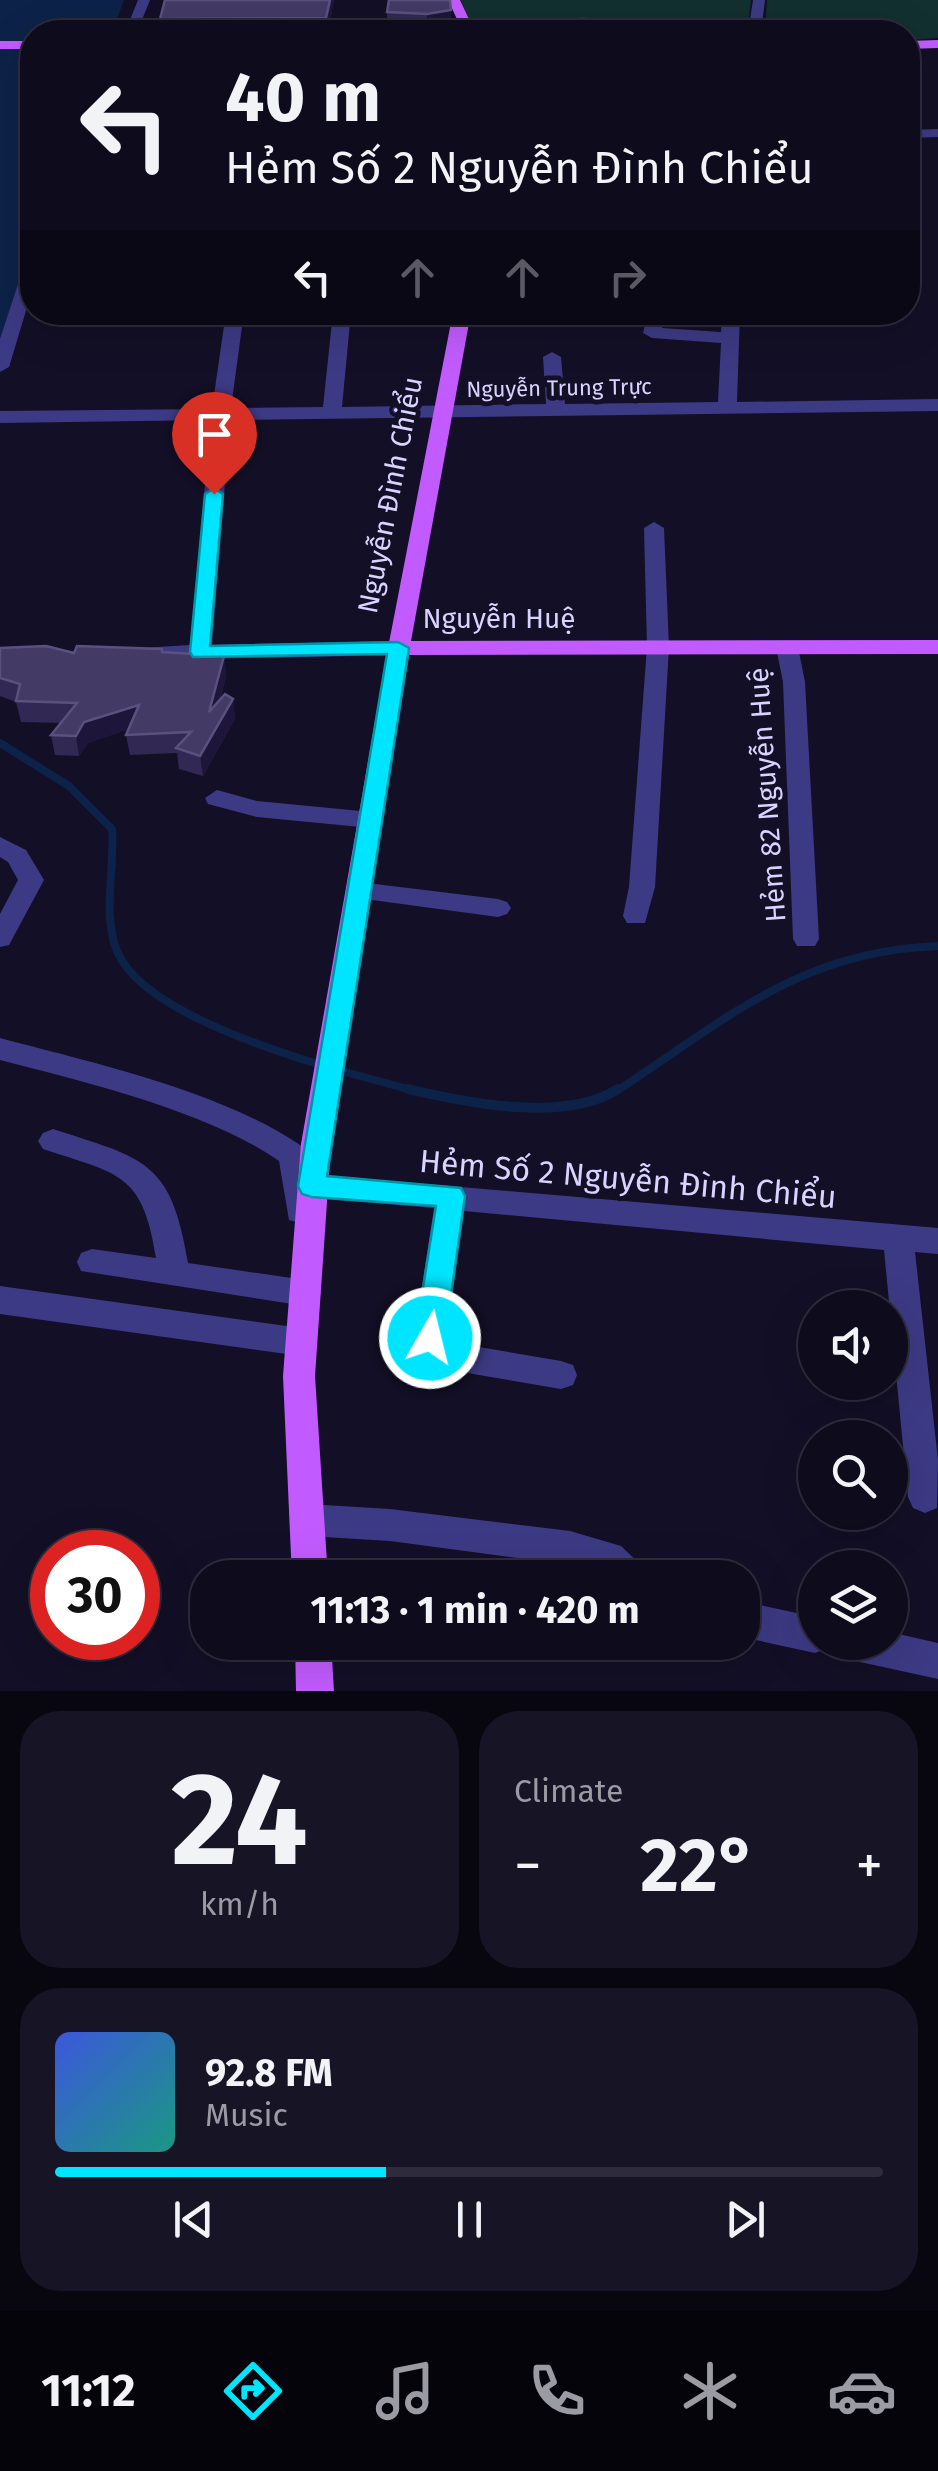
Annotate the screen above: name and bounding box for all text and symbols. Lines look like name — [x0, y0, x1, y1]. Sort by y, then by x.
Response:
text: 40 m — [225, 56, 381, 140]
icon: left — [60, 60, 190, 190]
text: Hẻm Số 2 Nguyễn Đình Chiểu — [225, 141, 814, 195]
icon: left — [285, 250, 340, 305]
icon: ahead — [390, 250, 445, 305]
icon: ahead — [495, 250, 550, 305]
icon: right — [600, 250, 655, 305]
street label: Nguyễn Trung Trực — [466, 373, 652, 403]
street label: Nguyễn Đình Chiểu — [350, 374, 429, 616]
pin — [172, 392, 257, 495]
icon: arrive — [187, 407, 242, 462]
street label: Nguyễn Huệ — [422, 602, 576, 635]
street label: Hẻm 82 Nguyễn Huệ — [742, 667, 792, 923]
street label: Hẻm Số 2 Nguyễn Đình Chiểu — [418, 1142, 838, 1216]
position arrow — [378, 1286, 482, 1390]
map controls — [798, 1290, 908, 1660]
button: sound — [798, 1290, 908, 1400]
button: search — [798, 1420, 908, 1530]
speed limit sign: 30 — [30, 1530, 160, 1660]
button: layers — [798, 1550, 908, 1660]
text: 11:13 · 1 min · 420 m — [310, 1587, 640, 1633]
text: 24 — [171, 1742, 308, 1898]
text: Climate — [514, 1772, 623, 1810]
text: 22° — [640, 1821, 757, 1911]
text: − — [514, 1833, 542, 1899]
text: + — [856, 1833, 883, 1899]
text: km/h — [200, 1885, 279, 1923]
text: 92.8 FM — [205, 2050, 333, 2096]
text: Music — [205, 2096, 288, 2134]
icon: previous — [166, 2192, 221, 2247]
icon: pause — [442, 2192, 497, 2247]
icon: next — [718, 2192, 773, 2247]
icon: directions — [218, 2356, 288, 2426]
icon: music — [370, 2356, 440, 2426]
icon: phone — [522, 2356, 592, 2426]
icon: climate — [675, 2356, 745, 2426]
icon: car — [827, 2356, 897, 2426]
text: 11:12 — [41, 2364, 136, 2418]

